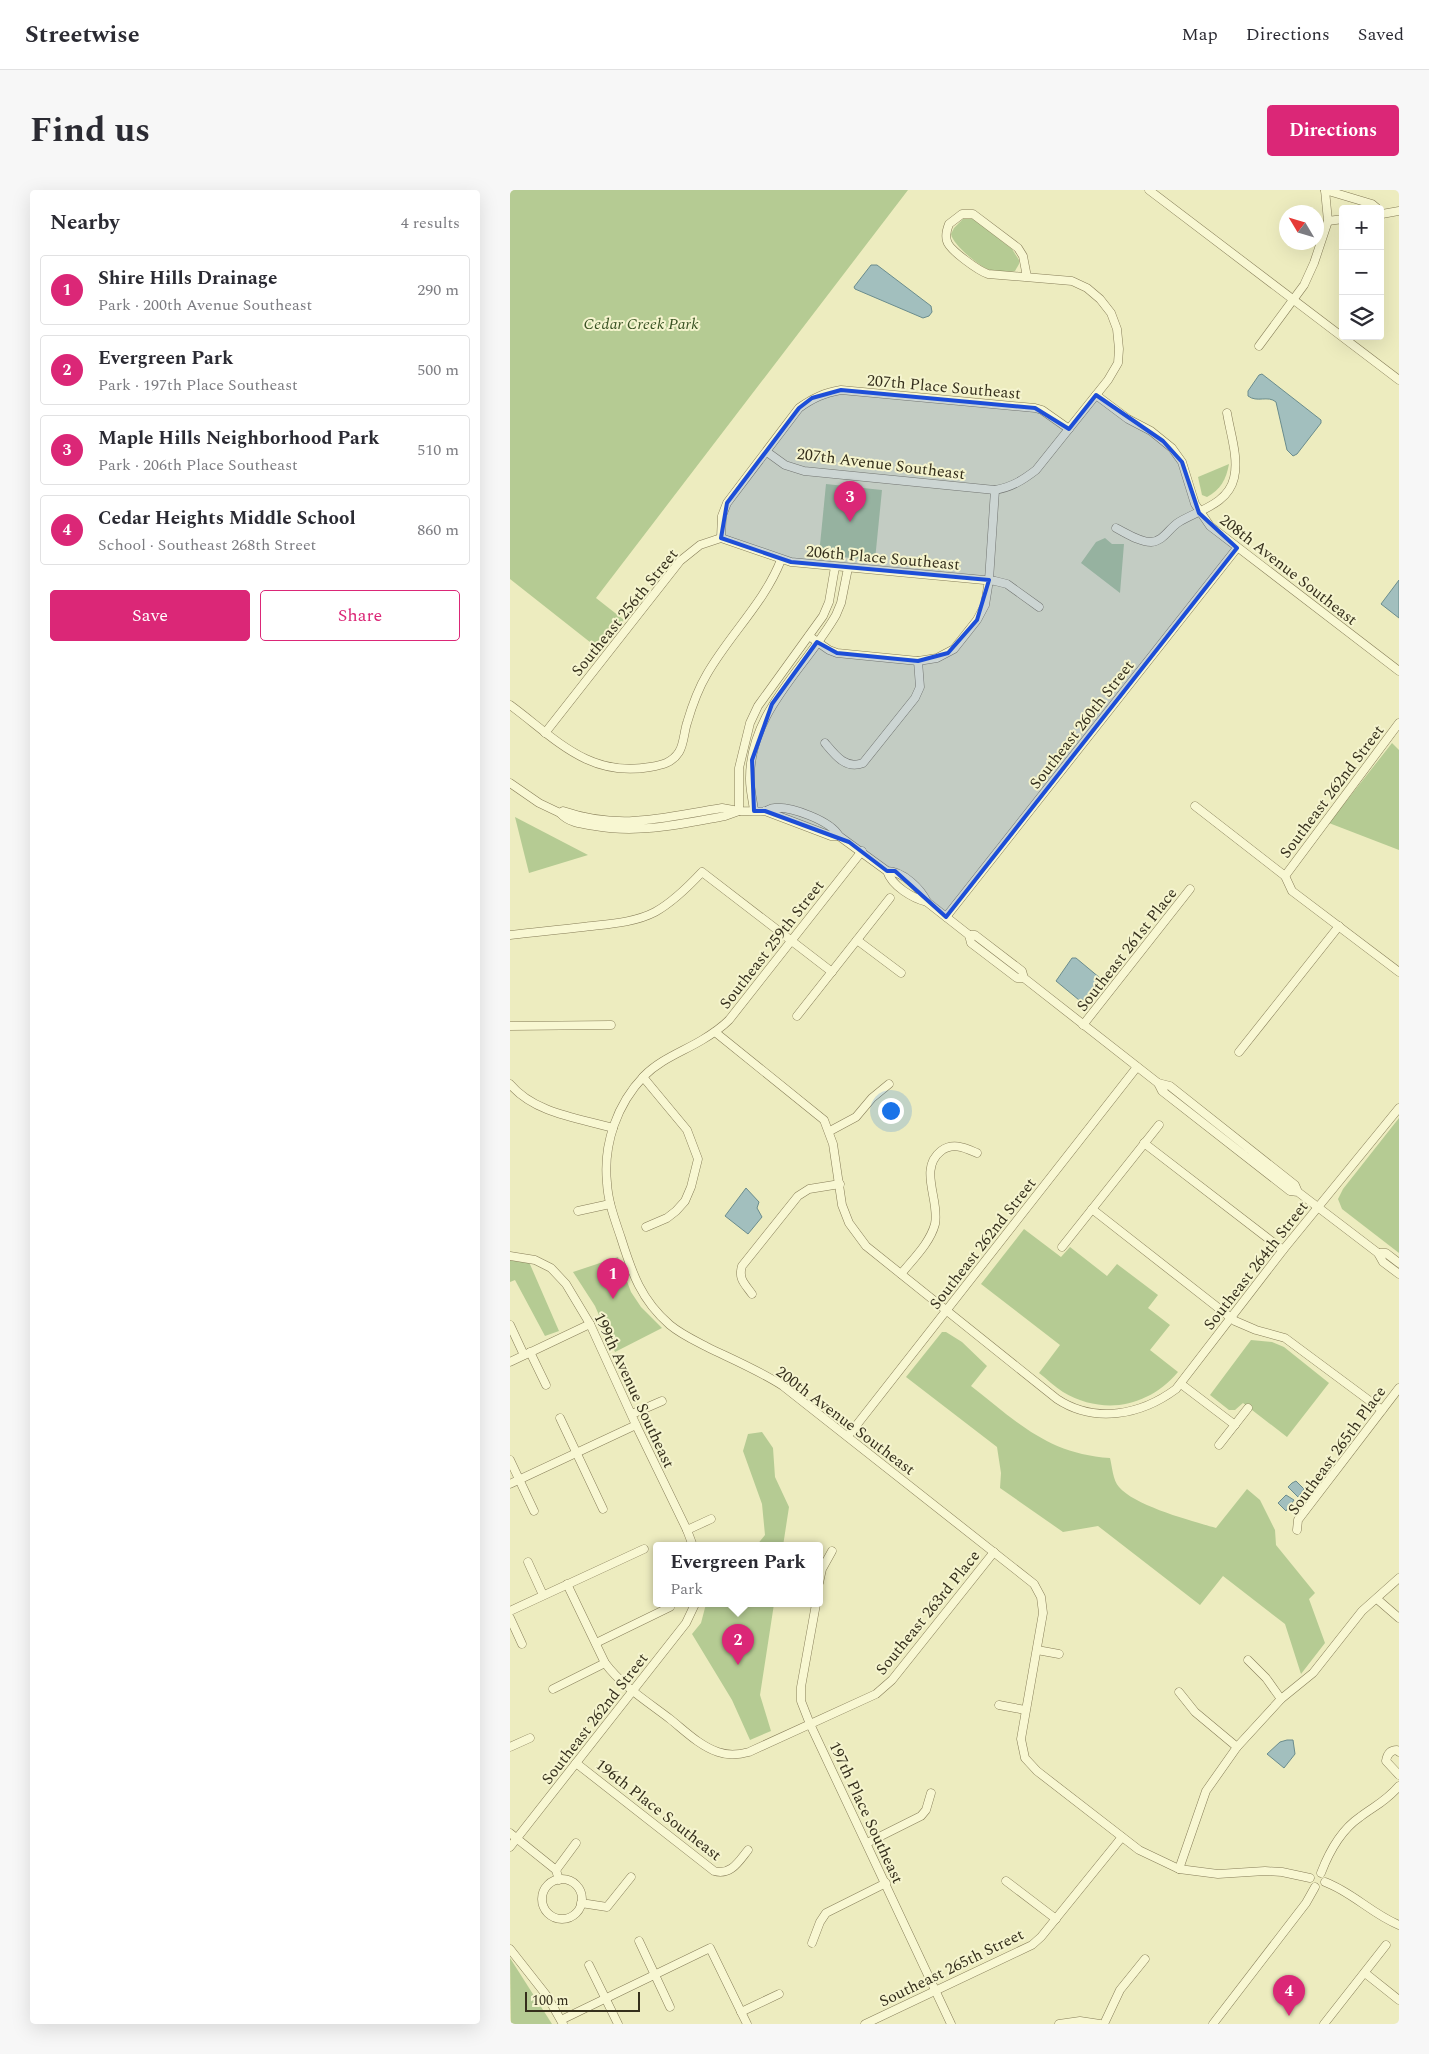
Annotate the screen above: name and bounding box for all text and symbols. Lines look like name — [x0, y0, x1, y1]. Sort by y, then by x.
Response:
text: Streetwise — [25, 17, 140, 53]
text: Map — [1182, 21, 1218, 48]
text: Directions — [1246, 21, 1330, 48]
text: Saved — [1358, 21, 1404, 48]
text: Find us — [30, 104, 150, 157]
button: Directions — [1267, 105, 1399, 156]
north arrow — [1279, 205, 1324, 250]
map controls — [1339, 205, 1384, 340]
button: + — [1339, 205, 1384, 250]
text: Nearby — [50, 207, 120, 239]
text: 4 results — [401, 211, 460, 235]
button: − — [1339, 250, 1384, 295]
text: Shire Hills Drainage — [98, 264, 277, 293]
text: 1 — [63, 278, 71, 302]
text: 290 m — [417, 278, 459, 302]
text: Park · 200th Avenue Southeast — [98, 293, 312, 317]
button: layers — [1339, 295, 1384, 340]
park label: Cedar Creek Park — [583, 312, 699, 336]
text: Evergreen Park — [98, 344, 233, 373]
text: 2 — [63, 358, 71, 382]
text: 500 m — [417, 358, 459, 382]
street label: 207th Place Southeast — [866, 368, 1022, 406]
text: Park · 197th Place Southeast — [98, 373, 298, 397]
text: Maple Hills Neighborhood Park — [98, 424, 379, 453]
text: 3 — [63, 438, 71, 462]
text: 510 m — [417, 438, 459, 462]
street label: 207th Avenue Southeast — [795, 442, 967, 486]
text: Park · 206th Place Southeast — [98, 453, 298, 477]
pin: 3 — [834, 481, 866, 522]
text: Cedar Heights Middle School — [98, 504, 356, 533]
street label: 208th Avenue Southeast — [1214, 508, 1363, 632]
text: 4 — [63, 518, 71, 542]
text: 860 m — [417, 518, 459, 542]
text: School · Southeast 268th Street — [98, 533, 316, 557]
street label: 206th Place Southeast — [805, 539, 961, 577]
street label: Southeast 256th Street — [566, 543, 684, 682]
button: Save — [50, 590, 250, 641]
button: Share — [260, 590, 460, 641]
street label: Southeast 260th Street — [1024, 655, 1140, 794]
street label: Southeast 262nd Street — [1274, 720, 1390, 863]
street label: Southeast 259th Street — [714, 875, 830, 1014]
street label: Southeast 261st Place — [1071, 882, 1183, 1017]
your location — [878, 1098, 904, 1124]
street label: Southeast 262nd Street — [924, 1172, 1042, 1315]
street label: Southeast 264th Street — [1198, 1196, 1314, 1335]
pin: 1 — [597, 1258, 629, 1299]
street label: 199th Avenue Southeast — [587, 1309, 681, 1473]
street label: 200th Avenue Southeast — [771, 1360, 920, 1482]
street label: Southeast 265th Place — [1282, 1381, 1392, 1520]
popup — [653, 1542, 823, 1607]
street label: Southeast 263rd Place — [870, 1545, 986, 1680]
text: Evergreen Park — [670, 1548, 806, 1577]
text: Park — [670, 1577, 703, 1601]
pin: 2 — [722, 1624, 754, 1665]
street label: Southeast 262nd Street — [536, 1647, 654, 1790]
street label: 197th Place Southeast — [823, 1737, 910, 1888]
street label: 196th Place Southeast — [590, 1753, 727, 1867]
street label: Southeast 265th Street — [875, 1922, 1028, 2013]
pin: 4 — [1273, 1975, 1305, 2016]
scale bar — [525, 1989, 640, 2012]
text: 100 m — [532, 1990, 569, 2011]

